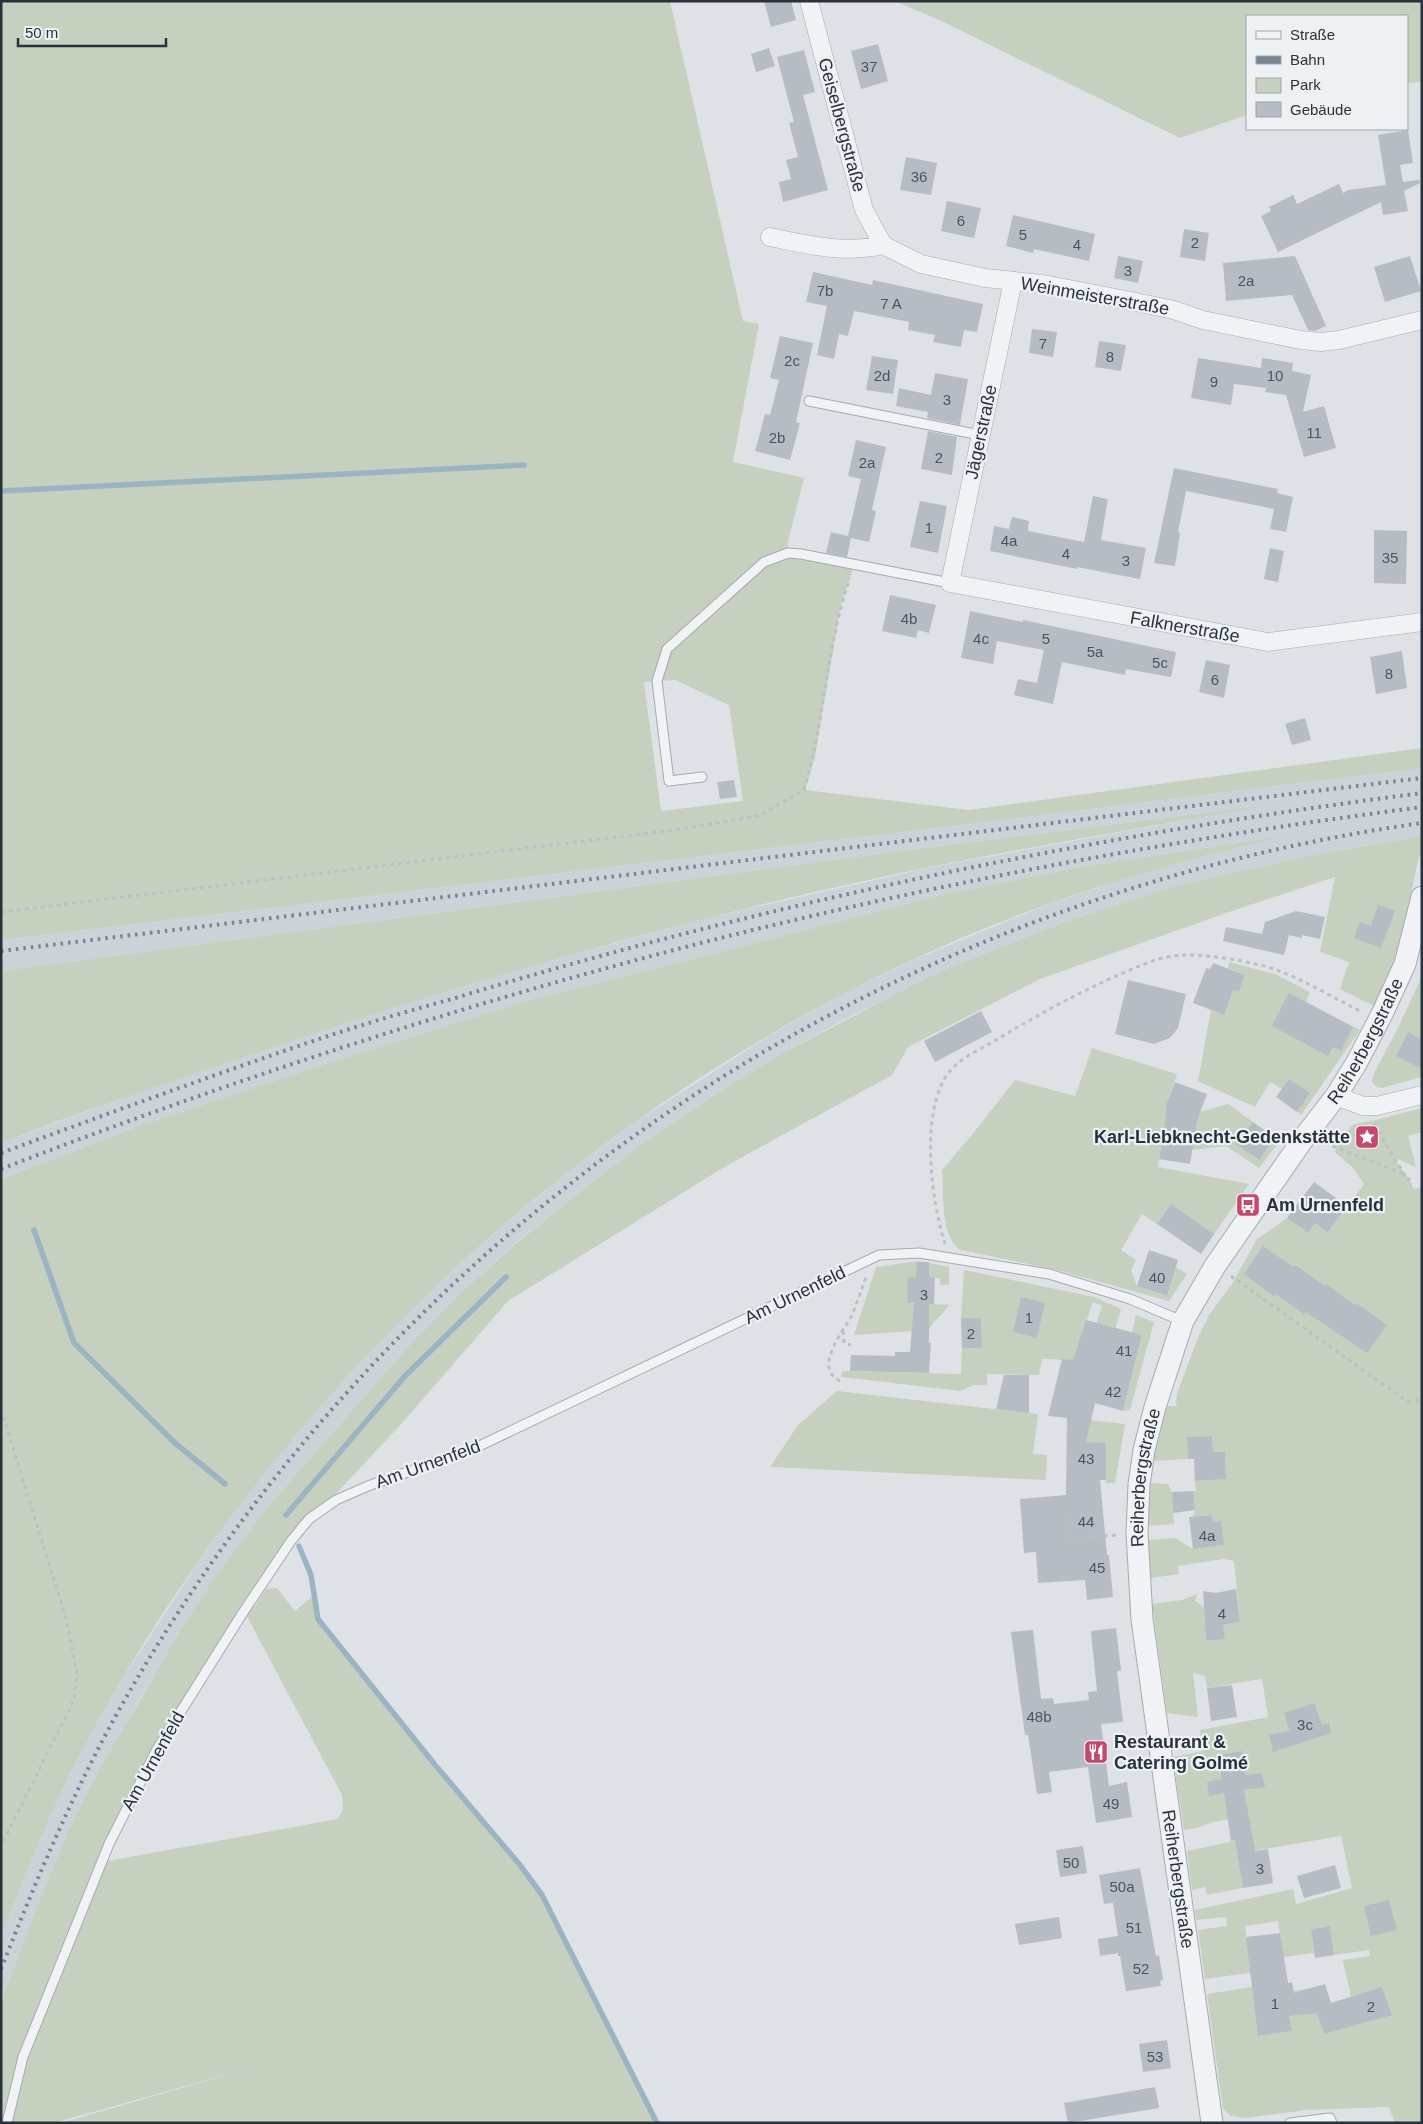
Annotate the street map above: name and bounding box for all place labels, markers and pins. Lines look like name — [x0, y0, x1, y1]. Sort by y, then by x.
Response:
place icon: Karl-Liebknecht-Gedenkstätte — [1354, 1124, 1380, 1150]
place label: Karl-Liebknecht-Gedenkstätte — [1094, 1127, 1350, 1147]
bus stop icon: Am Urnenfeld — [1235, 1192, 1261, 1218]
place label: Am Urnenfeld — [1266, 1195, 1384, 1215]
place label: Restaurant & Catering Golmé — [1114, 1732, 1248, 1773]
restaurant icon: Restaurant & Catering Golmé — [1083, 1739, 1109, 1765]

